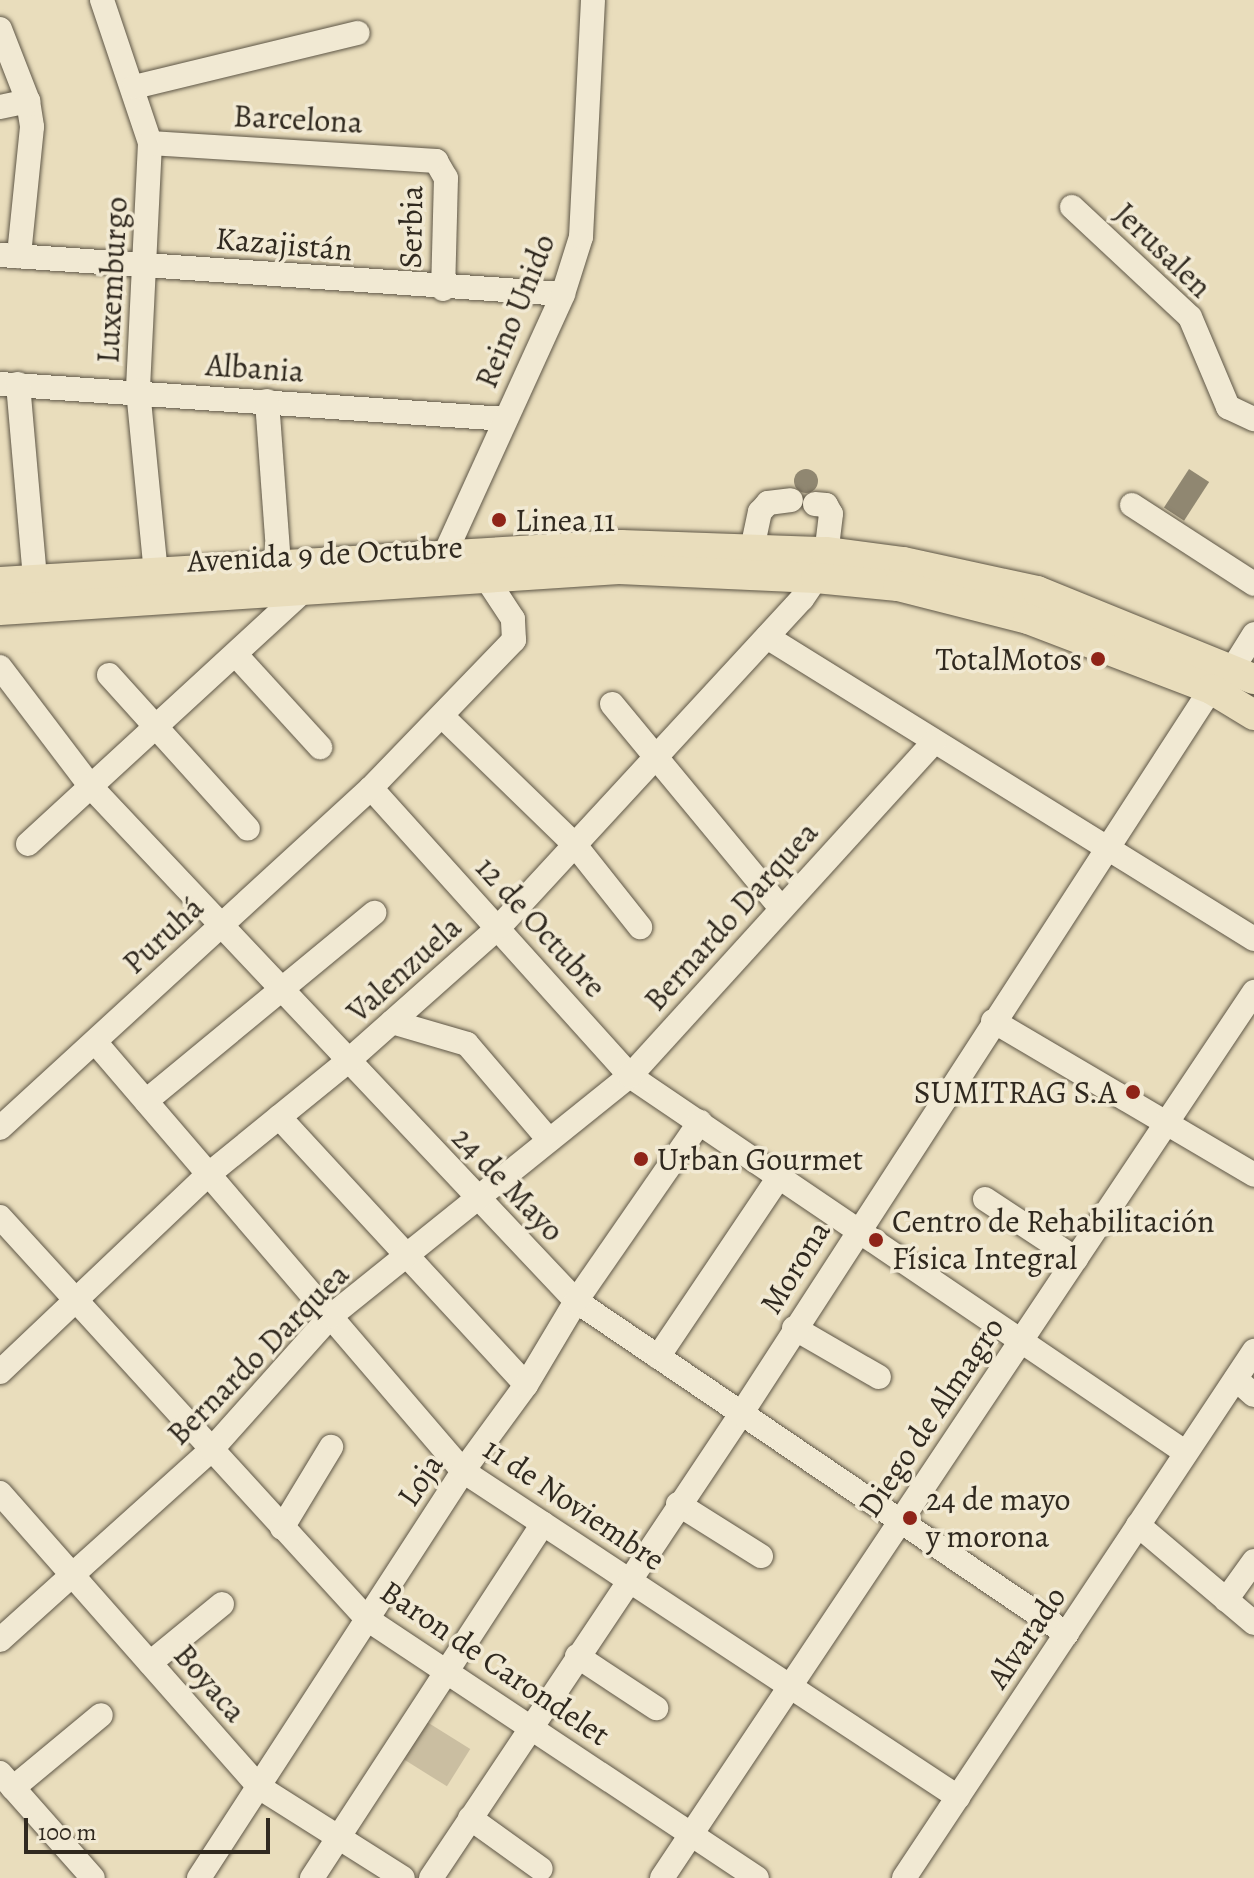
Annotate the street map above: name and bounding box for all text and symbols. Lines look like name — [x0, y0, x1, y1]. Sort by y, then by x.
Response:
street label: Barcelona — [232, 96, 364, 142]
street label: Serbia — [391, 185, 431, 269]
street label: Jerusalen — [1106, 194, 1220, 306]
street label: Luxemburgo — [88, 196, 136, 364]
street label: Kazajistán — [214, 219, 354, 269]
street label: Reino Unido — [467, 228, 563, 394]
street label: Albania — [205, 345, 305, 391]
place label: Linea 11 — [515, 501, 615, 539]
marker: Linea 11 — [490, 511, 508, 529]
street label: Avenida 9 de Octubre — [186, 528, 464, 580]
place label: TotalMotos — [935, 640, 1082, 678]
marker: TotalMotos — [1089, 650, 1107, 668]
street label: Bernardo Darquea — [636, 813, 826, 1019]
street label: 12 de Octubre — [468, 849, 614, 1005]
street label: Puruhá — [115, 888, 211, 982]
street label: Valenzuela — [339, 908, 469, 1030]
place label: SUMITRAG S.A — [914, 1073, 1117, 1111]
marker: SUMITRAG S.A — [1124, 1083, 1142, 1101]
street label: 24 de Mayo — [444, 1119, 572, 1249]
place label: Urban Gourmet — [657, 1140, 863, 1178]
marker: Urban Gourmet — [632, 1150, 650, 1168]
place label: Centro de Rehabilitación Física Integral — [892, 1203, 1214, 1278]
street label: Morona — [752, 1213, 838, 1321]
marker: Centro de Rehabilitación Física Integral — [867, 1231, 885, 1249]
street label: Bernardo Darquea — [159, 1255, 357, 1453]
street label: Diego de Almagro — [850, 1310, 1012, 1524]
street label: 11 de Noviembre — [476, 1429, 672, 1579]
street label: Loja — [389, 1446, 451, 1514]
place label: 24 de mayo y morona — [926, 1481, 1071, 1556]
marker: 24 de mayo y morona — [901, 1509, 919, 1527]
street label: Baron de Carondelet — [373, 1572, 617, 1754]
street label: Alvarado — [978, 1579, 1074, 1695]
street label: Boyaca — [166, 1636, 254, 1730]
scale bar — [28, 1802, 274, 1852]
text: 100 m — [38, 1816, 97, 1848]

